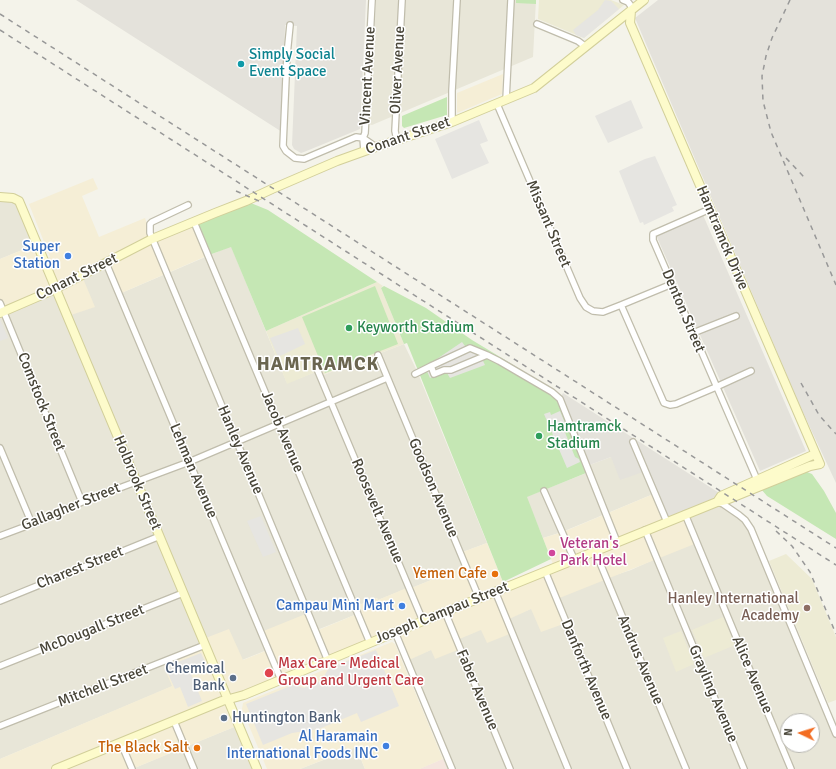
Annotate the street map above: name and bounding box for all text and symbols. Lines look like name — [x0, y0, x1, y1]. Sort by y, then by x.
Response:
street label: Vincent Avenue — [356, 26, 380, 126]
street label: Oliver Avenue — [387, 26, 409, 114]
place label: Simply Social Event Space — [249, 46, 335, 81]
marker: Simply Social Event Space — [236, 59, 246, 69]
street label: Conant Street — [363, 113, 453, 159]
street label: Missant Street — [522, 178, 574, 270]
street label: Hamtramck Drive — [692, 183, 752, 293]
place label: Super Station — [14, 238, 60, 273]
street label: Conant Street — [33, 250, 121, 304]
marker: Super Station — [63, 251, 73, 261]
street label: Denton Street — [657, 267, 709, 355]
place label: Keyworth Stadium — [357, 319, 474, 337]
marker: Keyworth Stadium — [344, 323, 354, 333]
street label: Comstock Street — [13, 350, 69, 454]
district label: HAMTRAMCK — [257, 354, 379, 376]
street label: Jacob Avenue — [257, 389, 307, 475]
street label: Hanley Avenue — [213, 403, 267, 497]
place label: Hamtramck Stadium — [547, 418, 621, 453]
street label: Lehman Avenue — [165, 421, 221, 521]
marker: Hamtramck Stadium — [534, 431, 544, 441]
street label: Holbrook Street — [109, 433, 165, 533]
street label: Goodson Avenue — [404, 436, 462, 540]
street label: Roosevelt Avenue — [347, 456, 407, 566]
street label: Gallagher Street — [19, 479, 123, 535]
place label: Veteran's Park Hotel — [560, 535, 627, 570]
street label: Charest Street — [34, 542, 126, 594]
marker: Veteran's Park Hotel — [547, 548, 557, 558]
place label: Yemen Cafe — [413, 565, 487, 583]
marker: Yemen Cafe — [490, 569, 500, 579]
street label: Joseph Campau Street — [372, 578, 512, 648]
place label: Hanley International Academy — [667, 590, 799, 625]
place label: Campau Mini Mart — [276, 597, 394, 615]
street label: McDougall Street — [37, 601, 147, 659]
marker: Campau Mini Mart — [397, 601, 407, 611]
marker: Hanley International Academy — [802, 603, 812, 613]
street label: Andrus Avenue — [613, 612, 667, 708]
street label: Danforth Avenue — [557, 617, 615, 723]
street label: Alice Avenue — [728, 634, 776, 716]
street label: Grayling Avenue — [684, 643, 742, 745]
street label: Faber Avenue — [452, 647, 502, 733]
place label: Max Care - Medical Group and Urgent Care — [278, 655, 424, 690]
place label: Chemical Bank — [165, 660, 225, 695]
street label: Mitchell Street — [55, 661, 151, 711]
marker: Max Care - Medical Group and Urgent Care — [263, 667, 275, 679]
marker: Chemical Bank — [228, 673, 238, 683]
place label: Huntington Bank — [232, 709, 341, 727]
marker: Huntington Bank — [219, 713, 229, 723]
north arrow — [780, 713, 820, 753]
place label: Al Haramain International Foods INC — [226, 728, 378, 763]
text: N — [782, 728, 795, 736]
place label: The Black Salt — [98, 739, 189, 757]
marker: Al Haramain International Foods INC — [381, 741, 391, 751]
marker: The Black Salt — [192, 743, 202, 753]

